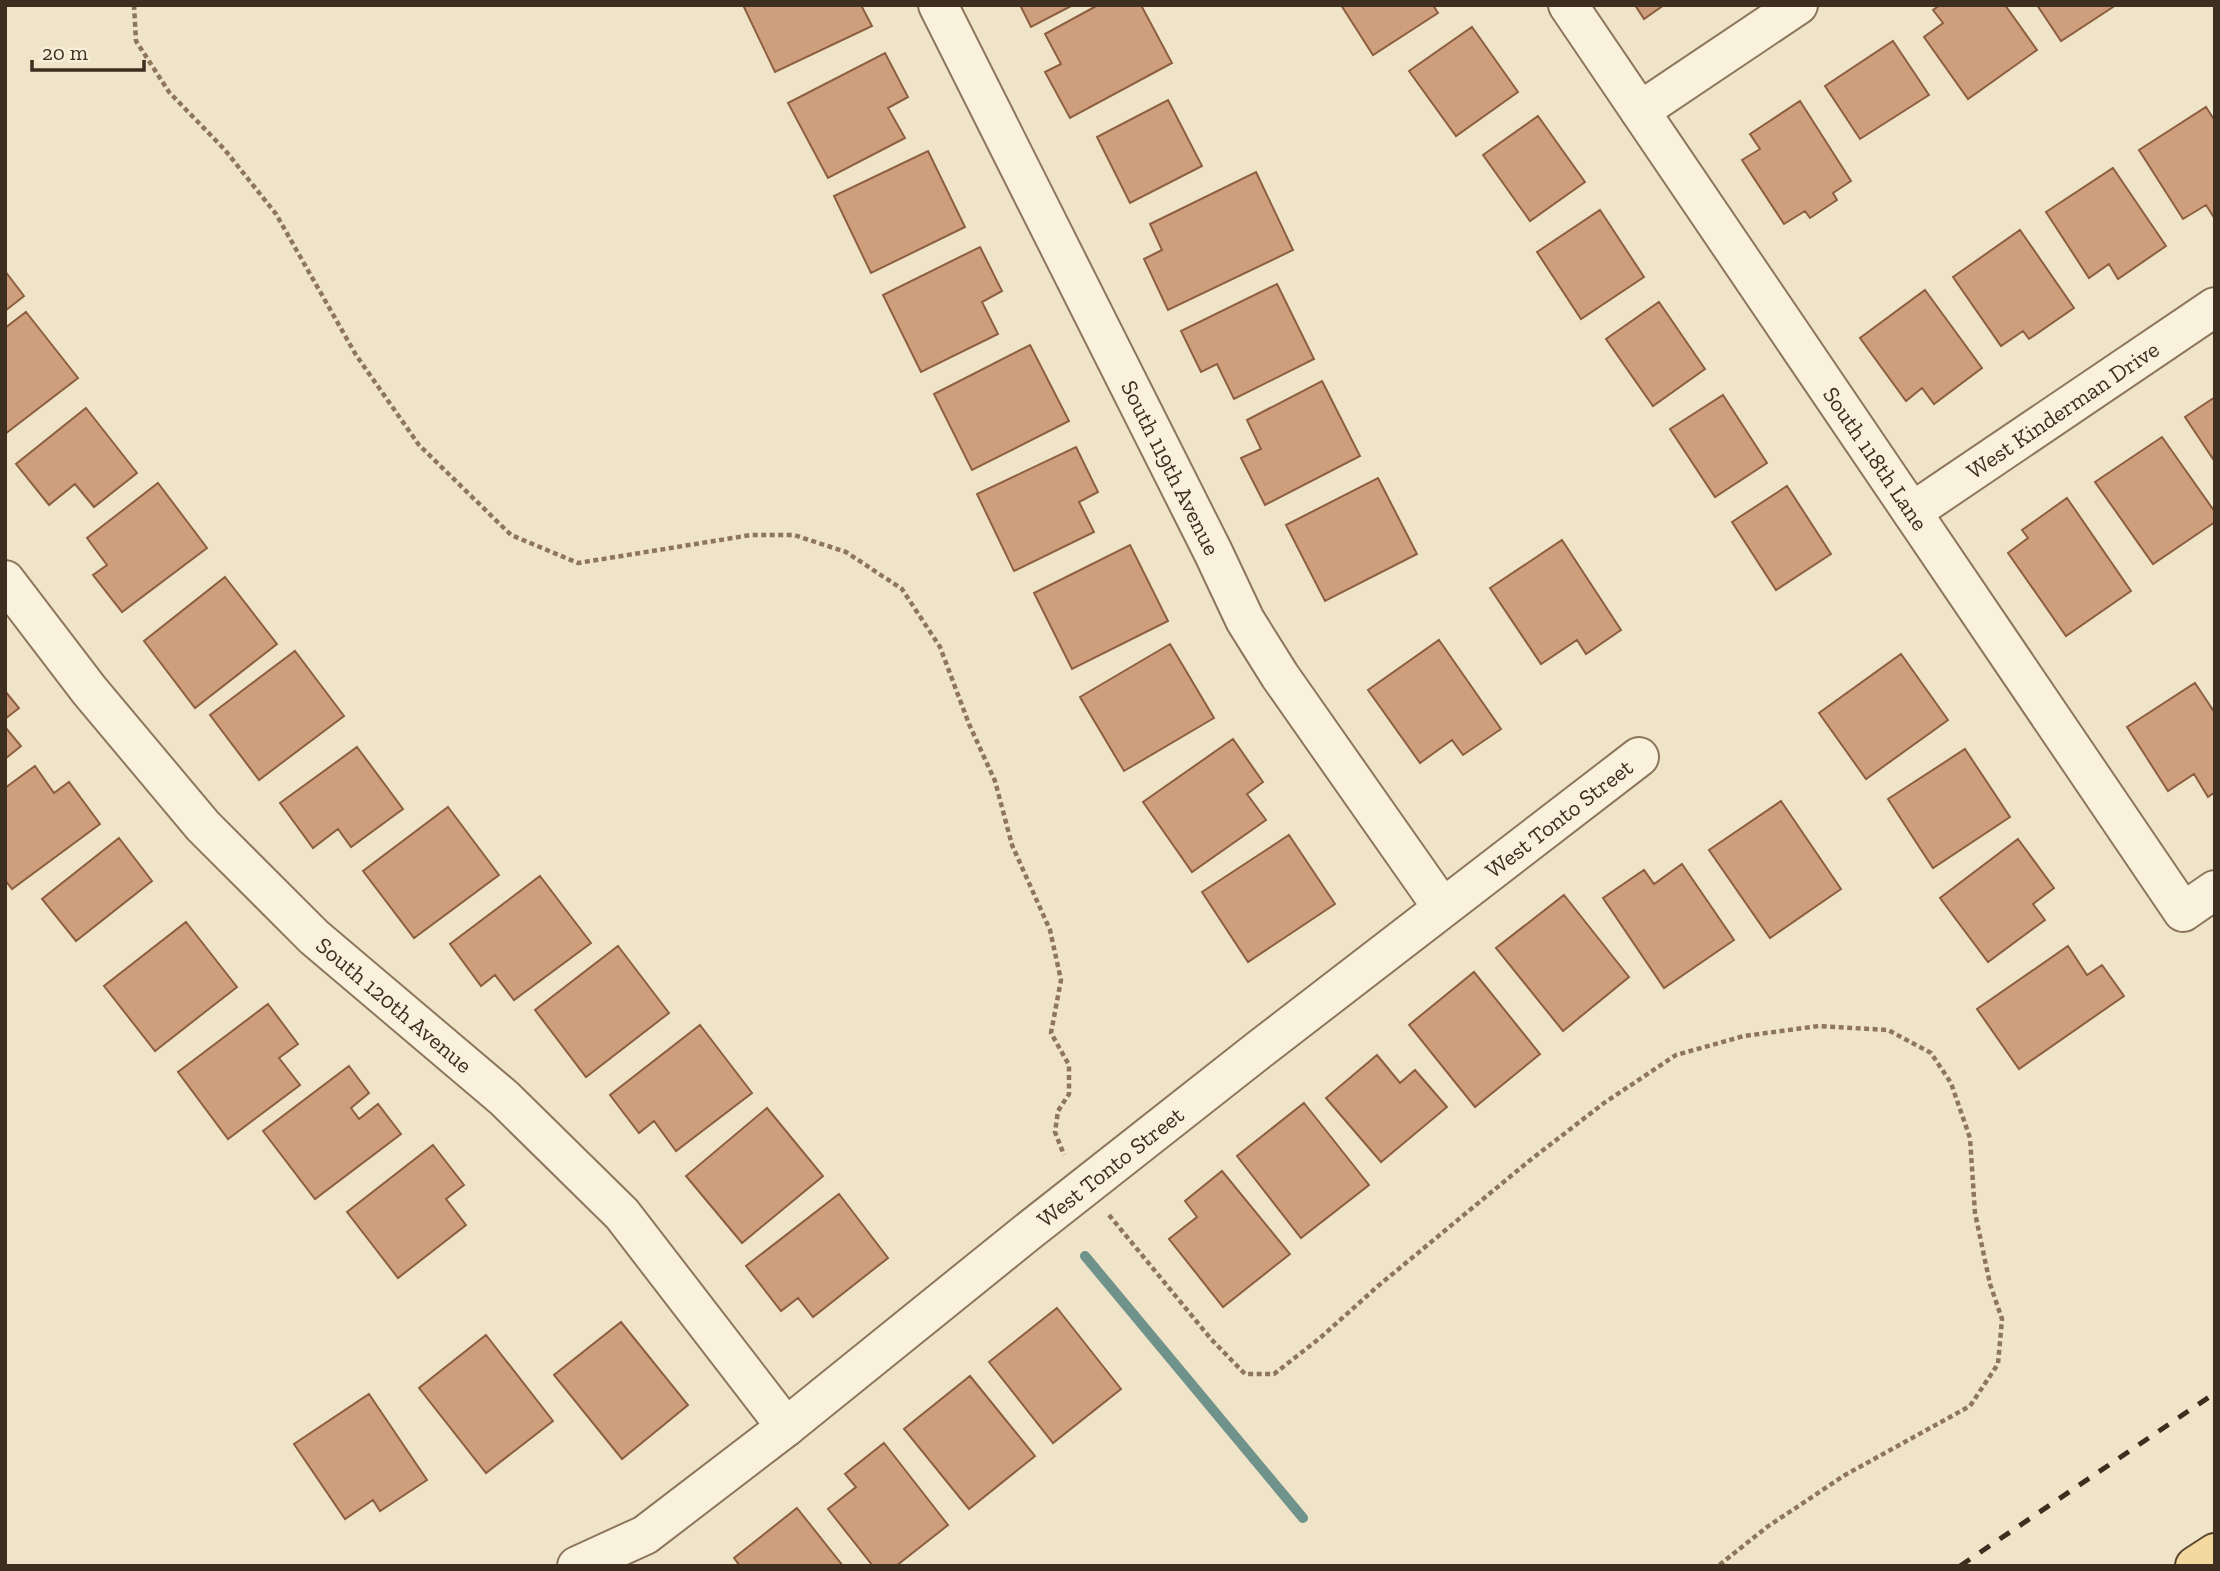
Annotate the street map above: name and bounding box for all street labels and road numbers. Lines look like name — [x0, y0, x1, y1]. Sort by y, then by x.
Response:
street label: West Kinderman Drive — [1961, 335, 2164, 485]
street label: South 119th Avenue — [1115, 376, 1226, 560]
street label: South 118th Lane — [1817, 381, 1934, 536]
street label: West Tonto Street — [1480, 753, 1639, 884]
street label: South 120th Avenue — [310, 931, 478, 1079]
street label: West Tonto Street — [1031, 1100, 1189, 1233]

